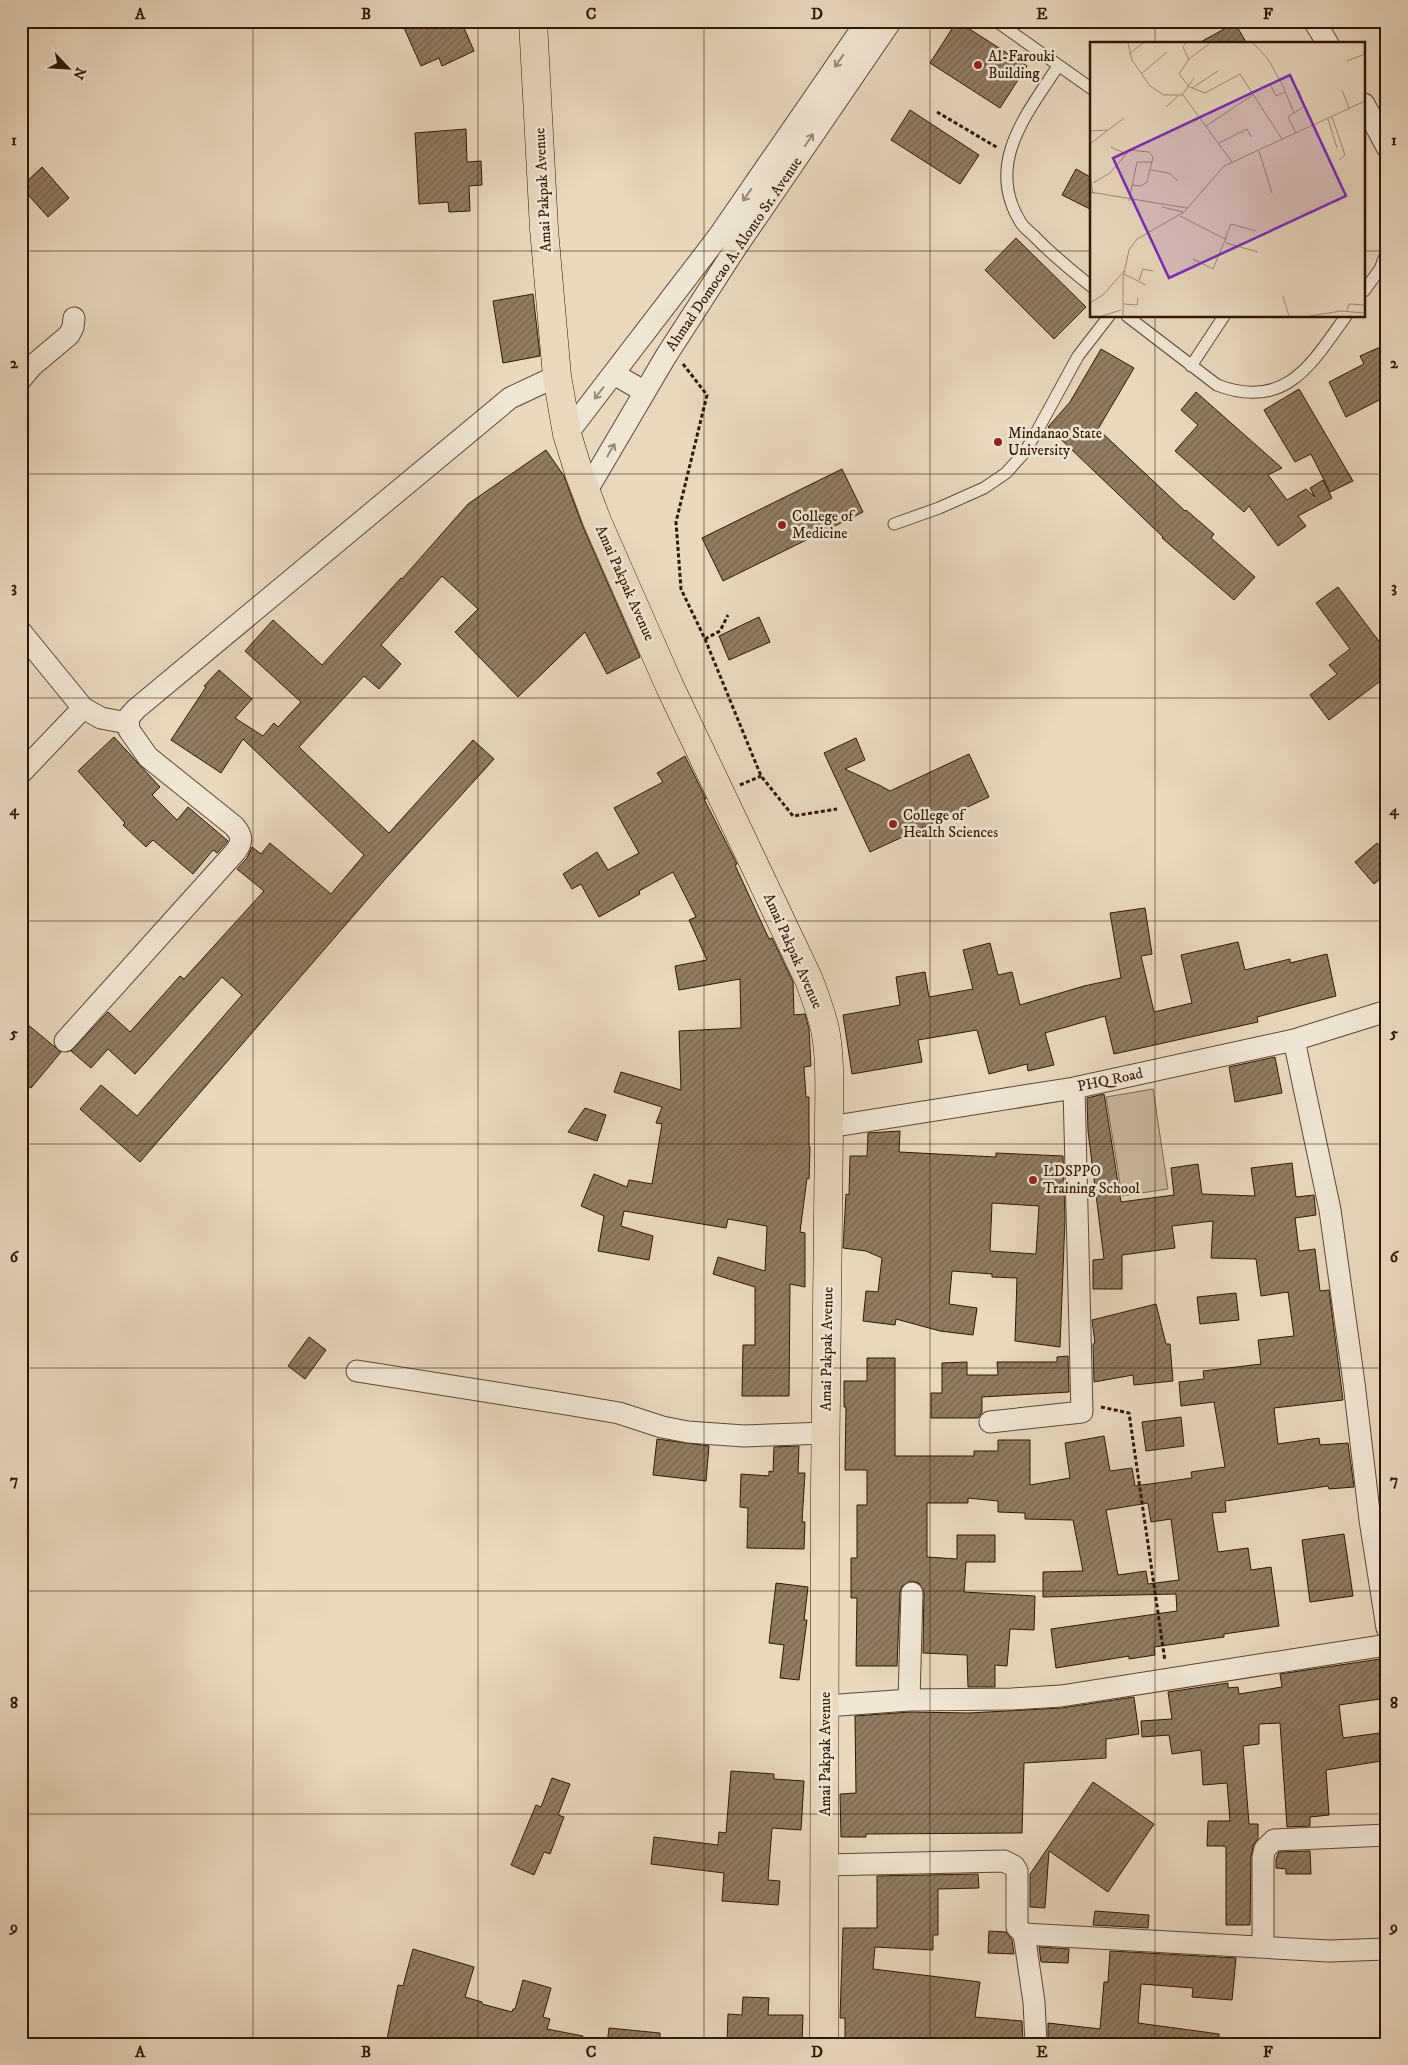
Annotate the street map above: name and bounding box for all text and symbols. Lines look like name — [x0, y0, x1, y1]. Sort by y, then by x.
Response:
text: A — [134, 4, 146, 24]
text: B — [361, 4, 371, 24]
text: C — [586, 4, 596, 24]
text: D — [811, 4, 823, 24]
text: E — [1036, 4, 1048, 24]
text: F — [1263, 4, 1273, 24]
north arrow — [42, 42, 92, 92]
inset map — [1090, 42, 1366, 318]
place label: Al-Farouki Building — [988, 47, 1055, 83]
one-way arrow — [834, 54, 844, 68]
marker: Al-Farouki Building — [972, 59, 984, 71]
text: N — [68, 64, 89, 83]
street label: Amai Pakpak Avenue — [530, 127, 556, 253]
text: 1 — [11, 130, 17, 150]
text: 1 — [1391, 130, 1397, 150]
one-way arrow — [804, 134, 814, 148]
street label: Ahmad Domocao A. Alonto Sr. Avenue — [662, 153, 806, 355]
one-way arrow — [742, 188, 752, 202]
text: 2 — [10, 353, 19, 373]
text: 2 — [1390, 353, 1399, 373]
one-way arrow — [594, 386, 605, 399]
place label: Mindanao State University — [1008, 424, 1102, 460]
marker: Mindanao State University — [992, 436, 1004, 448]
one-way arrow — [607, 443, 616, 458]
place label: College of Medicine — [792, 507, 855, 543]
marker: College of Medicine — [776, 519, 788, 531]
street label: Amai Pakpak Avenue — [591, 522, 659, 644]
text: 3 — [11, 577, 17, 597]
text: 3 — [1391, 577, 1397, 597]
text: 4 — [8, 800, 19, 820]
text: 4 — [1388, 800, 1399, 820]
place label: College of Health Sciences — [903, 806, 998, 842]
marker: College of Health Sciences — [887, 818, 899, 830]
street label: Amai Pakpak Avenue — [759, 890, 827, 1012]
text: 5 — [9, 1023, 18, 1043]
text: 5 — [1389, 1023, 1398, 1043]
street label: PHQ Road — [1075, 1064, 1145, 1096]
place label: LDSPPO Training School — [1043, 1162, 1140, 1198]
marker: LDSPPO Training School — [1027, 1174, 1039, 1186]
text: 6 — [10, 1247, 20, 1267]
text: 6 — [1390, 1247, 1400, 1267]
street label: Amai Pakpak Avenue — [816, 1287, 838, 1411]
text: 7 — [10, 1470, 18, 1490]
text: 7 — [1390, 1470, 1398, 1490]
street label: Amai Pakpak Avenue — [816, 1692, 835, 1816]
text: 8 — [10, 1693, 18, 1713]
text: 8 — [1390, 1693, 1398, 1713]
text: 9 — [9, 1917, 18, 1937]
text: 9 — [1389, 1917, 1398, 1937]
text: A — [134, 2042, 146, 2062]
text: B — [361, 2042, 371, 2062]
text: C — [586, 2042, 596, 2062]
text: D — [811, 2042, 823, 2062]
text: E — [1036, 2042, 1048, 2062]
text: F — [1263, 2042, 1273, 2062]

